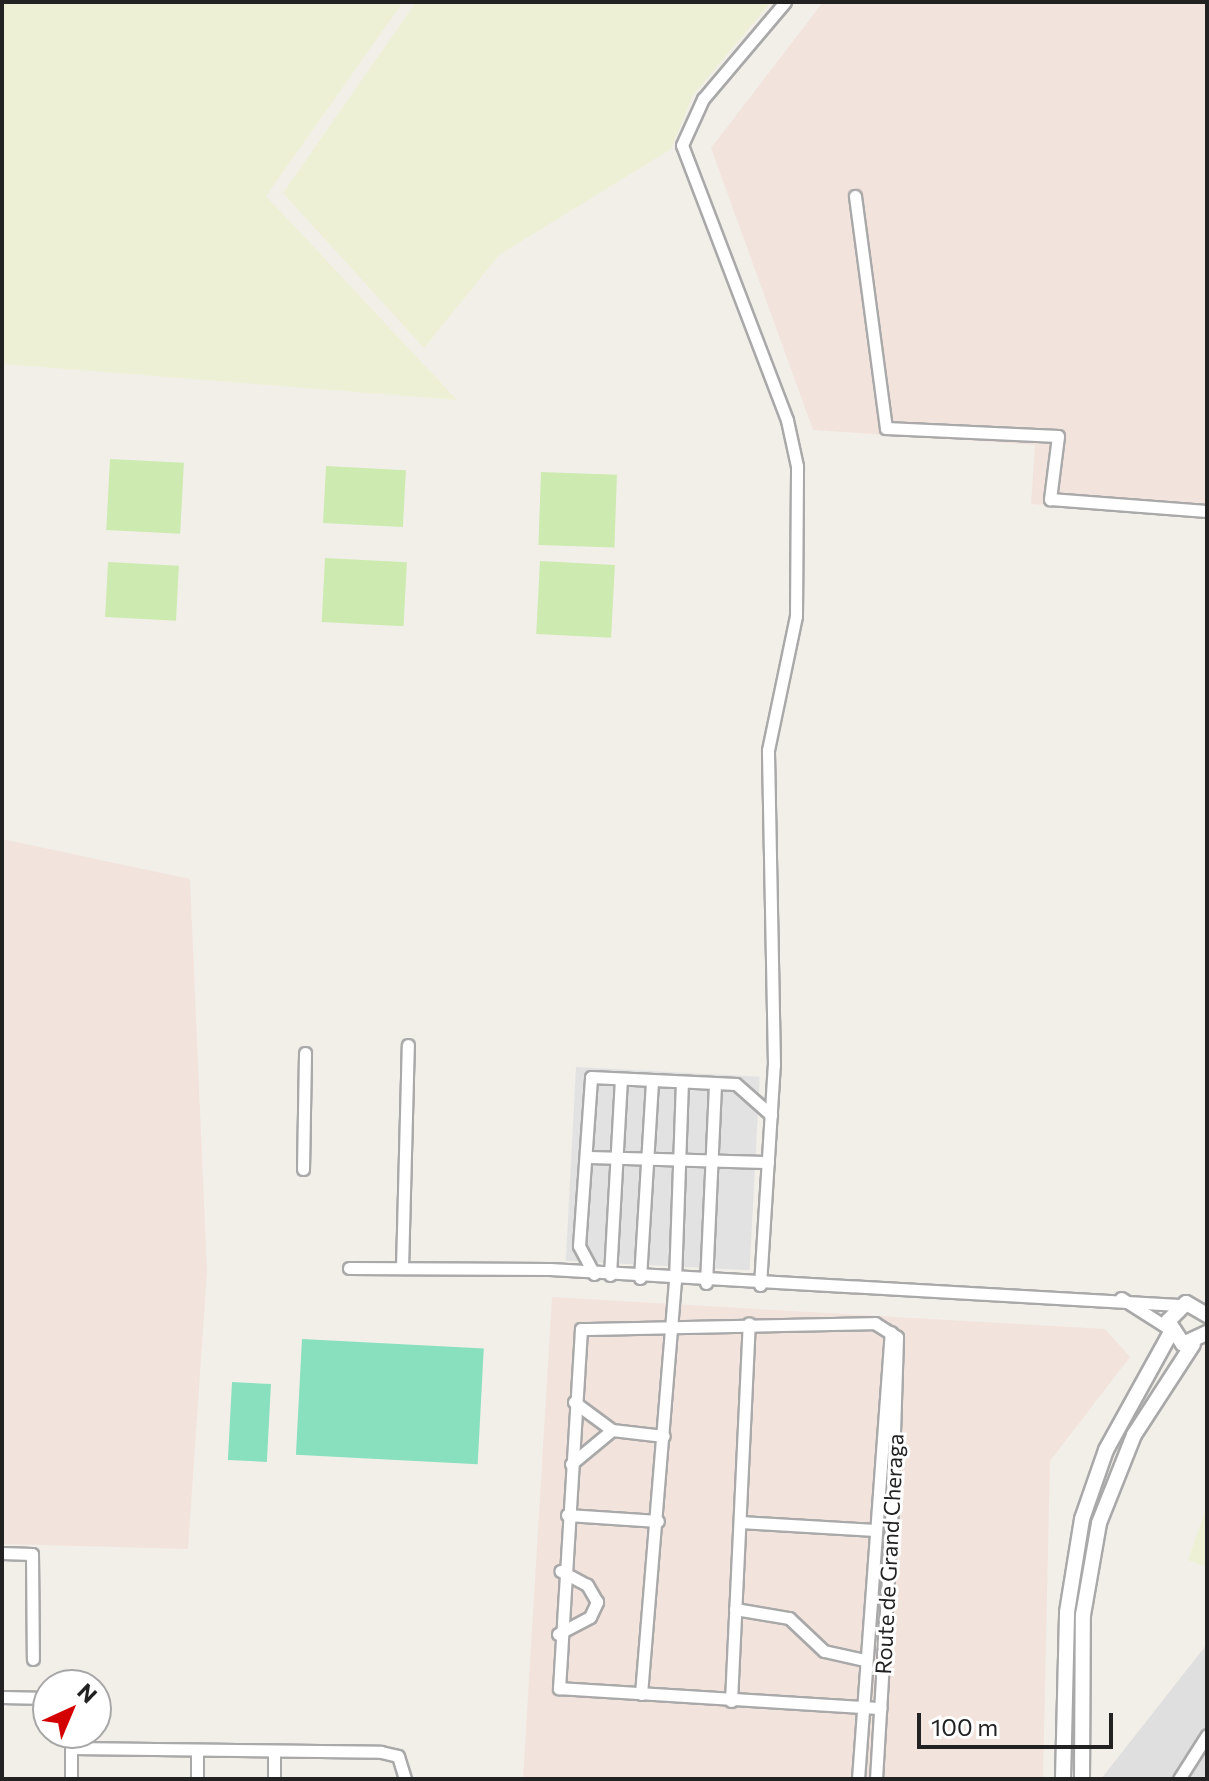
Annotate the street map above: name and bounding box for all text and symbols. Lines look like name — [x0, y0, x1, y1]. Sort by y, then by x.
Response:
street label: Route de Grand Cheraga — [870, 1433, 908, 1675]
north arrow — [32, 1669, 112, 1749]
text: N — [72, 1677, 103, 1708]
scale bar — [921, 1697, 1117, 1747]
text: 100 m — [931, 1712, 998, 1741]

